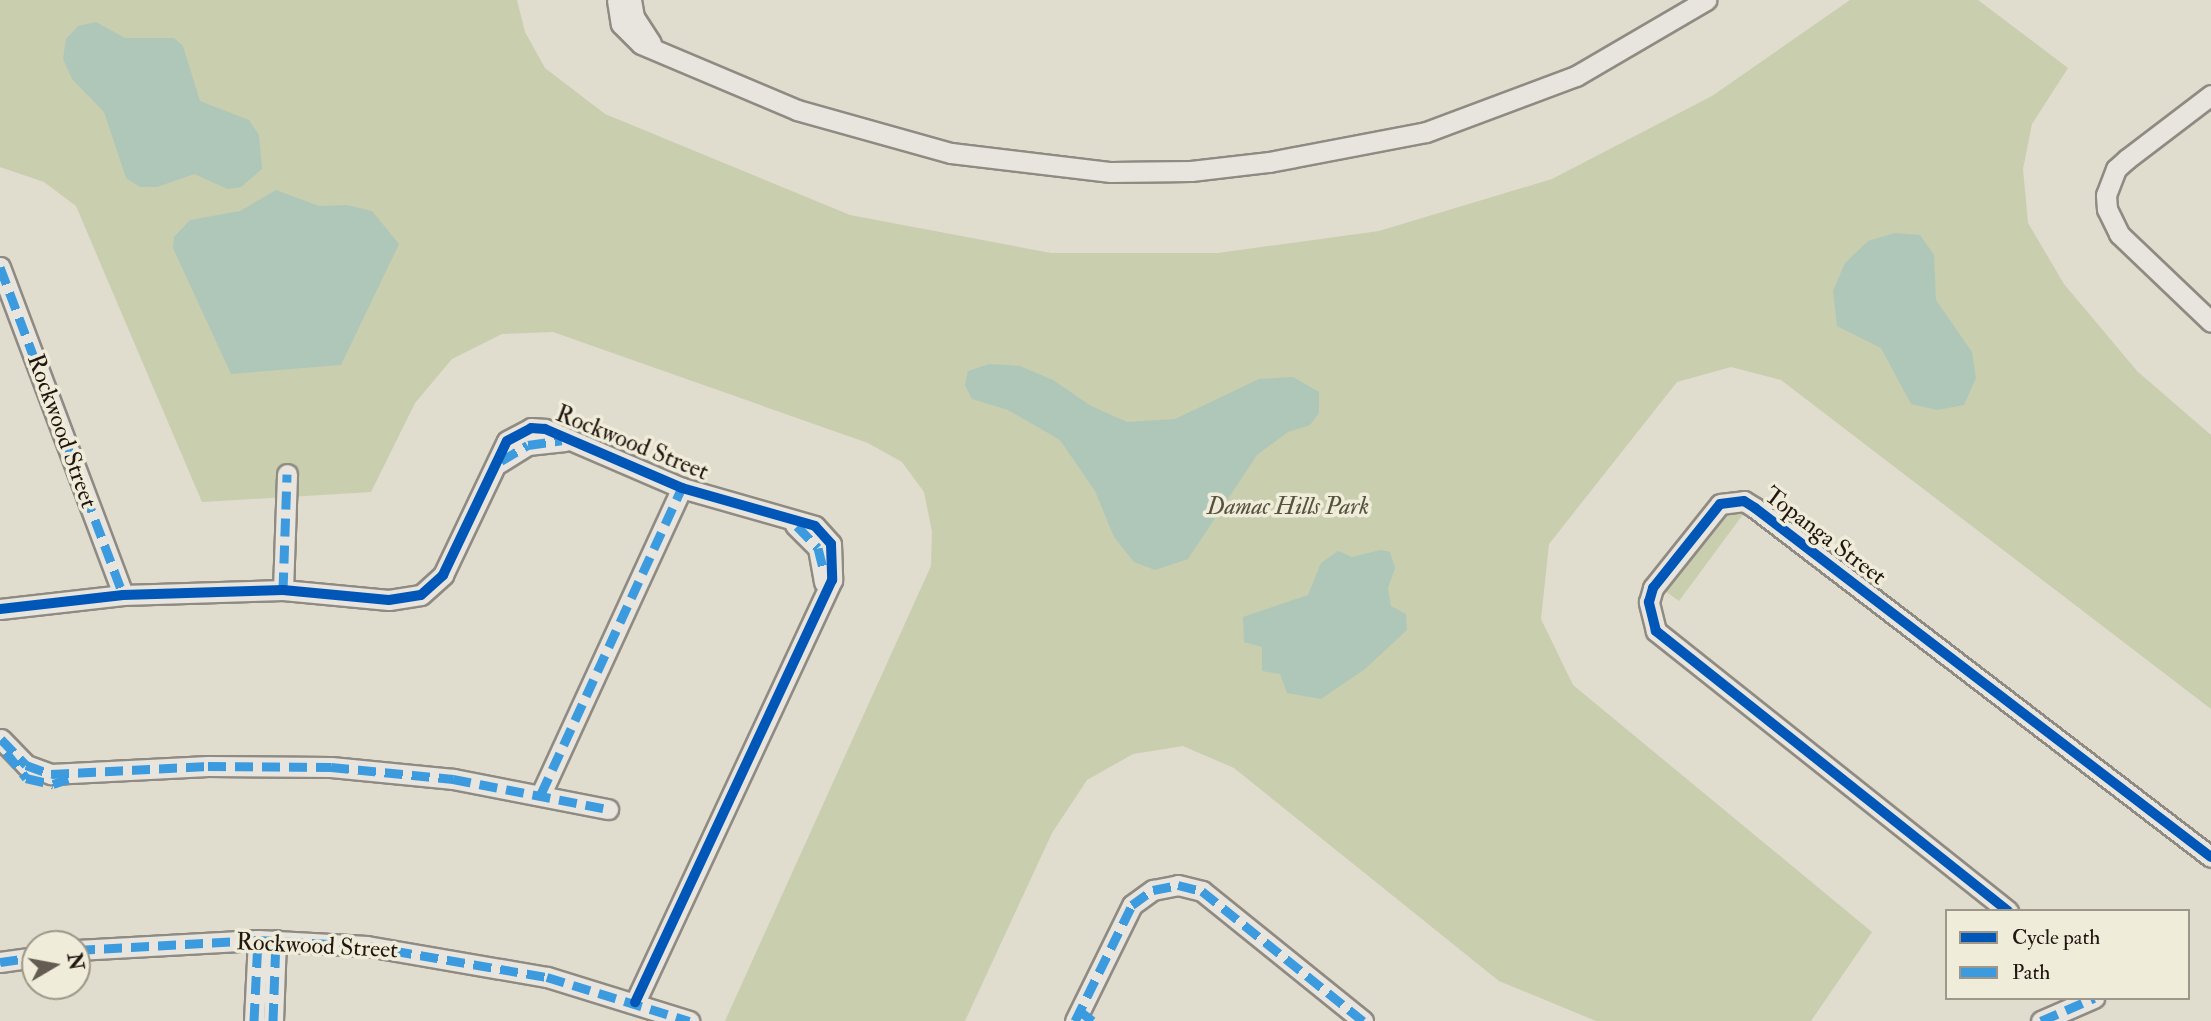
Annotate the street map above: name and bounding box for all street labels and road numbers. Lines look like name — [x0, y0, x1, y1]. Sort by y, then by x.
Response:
street label: Rockwood Street — [21, 350, 103, 512]
street label: Rockwood Street — [552, 399, 712, 487]
street label: Topanga Street — [1758, 481, 1892, 591]
street label: Rockwood Street — [235, 927, 399, 965]

